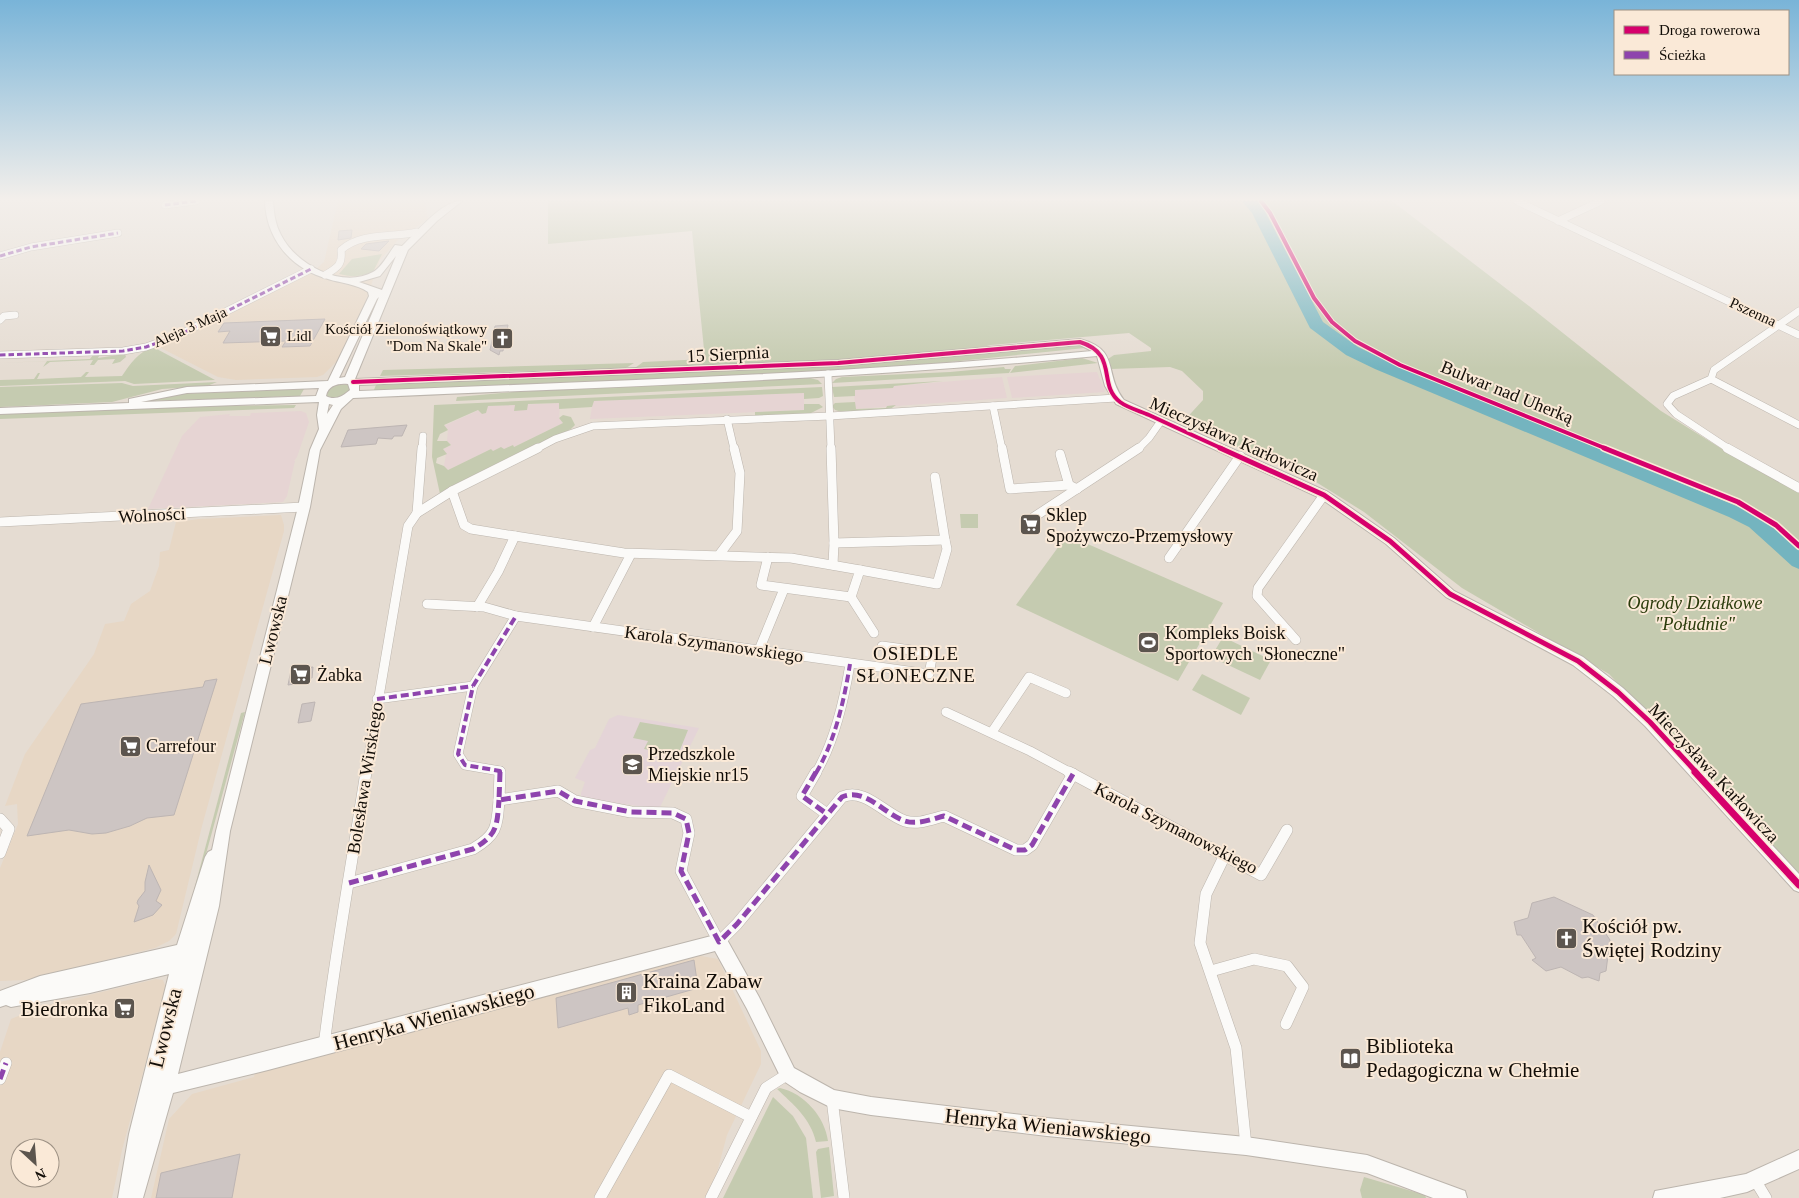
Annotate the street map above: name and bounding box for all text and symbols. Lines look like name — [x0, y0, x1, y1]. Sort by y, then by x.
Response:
legend — [1614, 10, 1789, 75]
text: Droga rowerowa — [1659, 22, 1761, 38]
text: Ścieżka — [1659, 47, 1706, 63]
street label: Pszenna — [1727, 294, 1779, 330]
street label: Aleja 3 Maja — [151, 304, 229, 350]
place label: Kościół Zielonoświątkowy "Dom Na Skale" — [325, 321, 487, 354]
supermarket icon: Lidl — [259, 324, 283, 348]
church icon: Kościół Zielonoświątkowy "Dom Na Skale" — [491, 326, 515, 350]
place label: Lidl — [287, 328, 312, 344]
street label: 15 Sierpnia — [686, 342, 770, 366]
street label: Bulwar nad Uherką — [1438, 356, 1577, 428]
street label: Mieczysława Karłowicza — [1147, 393, 1321, 485]
street label: Wolności — [118, 503, 186, 527]
place label: Sklep Spożywczo-Przemysłowy — [1046, 505, 1233, 546]
supermarket icon: Sklep Spożywczo-Przemysłowy — [1018, 513, 1042, 537]
park label: Ogrody Działkowe "Południe" — [1628, 593, 1762, 634]
street label: Lwowska — [255, 594, 291, 666]
street label: Karola Szymanowskiego — [623, 622, 805, 666]
place label: Kompleks Boisk Sportowych "Słoneczne" — [1165, 623, 1345, 664]
sports icon: Kompleks Boisk Sportowych "Słoneczne" — [1137, 631, 1161, 655]
district label: OSIEDLE SŁONECZNE — [856, 643, 976, 686]
supermarket icon: Żabka — [289, 663, 313, 687]
place label: Żabka — [317, 665, 362, 685]
street label: Mieczysława Karłowicza — [1644, 699, 1784, 847]
street label: Bolesława Wirskiego — [343, 701, 387, 855]
supermarket icon: Carrefour — [118, 734, 142, 758]
place label: Carrefour — [146, 736, 216, 756]
place label: Przedszkole Miejskie nr15 — [648, 744, 749, 785]
school or university icon: Przedszkole Miejskie nr15 — [620, 752, 644, 776]
street label: Karola Szymanowskiego — [1091, 778, 1261, 878]
place label: Kościół pw. Świętej Rodziny — [1582, 914, 1722, 962]
church icon: Kościół pw. Świętej Rodziny — [1554, 926, 1578, 950]
place label: Kraina Zabaw FikoLand — [643, 969, 763, 1017]
street label: Henryka Wieniawskiego — [331, 979, 537, 1055]
building icon: Kraina Zabaw FikoLand — [615, 981, 639, 1005]
street label: Lwowska — [143, 985, 187, 1071]
place label: Biedronka — [21, 997, 109, 1021]
supermarket icon: Biedronka — [112, 997, 136, 1021]
place label: Biblioteka Pedagogiczna w Chełmie — [1366, 1034, 1579, 1082]
library icon: Biblioteka Pedagogiczna w Chełmie — [1338, 1046, 1362, 1070]
street label: Henryka Wieniawskiego — [944, 1103, 1152, 1149]
north arrow — [10, 1138, 60, 1188]
text: N — [33, 1165, 48, 1183]

